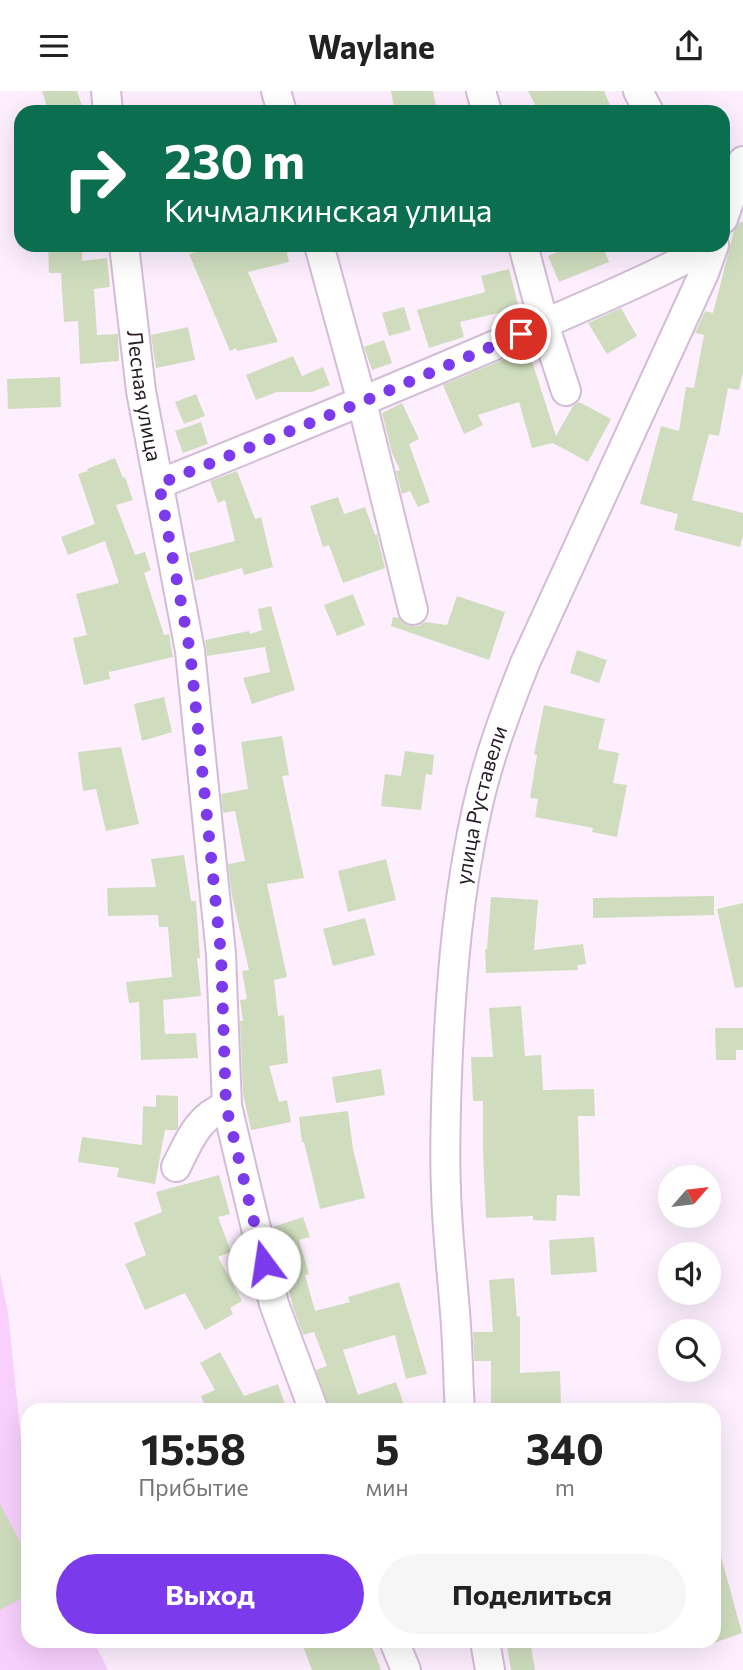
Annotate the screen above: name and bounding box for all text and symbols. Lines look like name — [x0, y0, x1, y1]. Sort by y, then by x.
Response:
text: Waylane — [308, 26, 435, 66]
icon: menu — [35, 27, 73, 65]
icon: share — [670, 27, 708, 65]
text: 230 m — [164, 129, 305, 189]
icon: right — [49, 133, 140, 224]
text: Кичмалкинская улица — [164, 189, 492, 229]
pin — [491, 304, 551, 364]
icon: arrive — [502, 315, 540, 353]
street label: Лесная улица — [123, 328, 168, 463]
street label: улица Руставели — [449, 722, 511, 886]
north arrow — [658, 1165, 721, 1229]
map controls — [658, 1165, 721, 1382]
position arrow — [227, 1226, 301, 1300]
button: sound — [658, 1242, 721, 1305]
button: search — [658, 1319, 721, 1382]
text: 15:58 — [141, 1422, 246, 1474]
text: 5 — [375, 1422, 399, 1474]
text: 340 — [526, 1422, 604, 1474]
text: Прибытие — [138, 1473, 249, 1501]
text: мин — [366, 1473, 409, 1501]
text: m — [555, 1473, 575, 1501]
button: Выход — [56, 1554, 364, 1634]
button: Поделиться — [378, 1554, 686, 1634]

